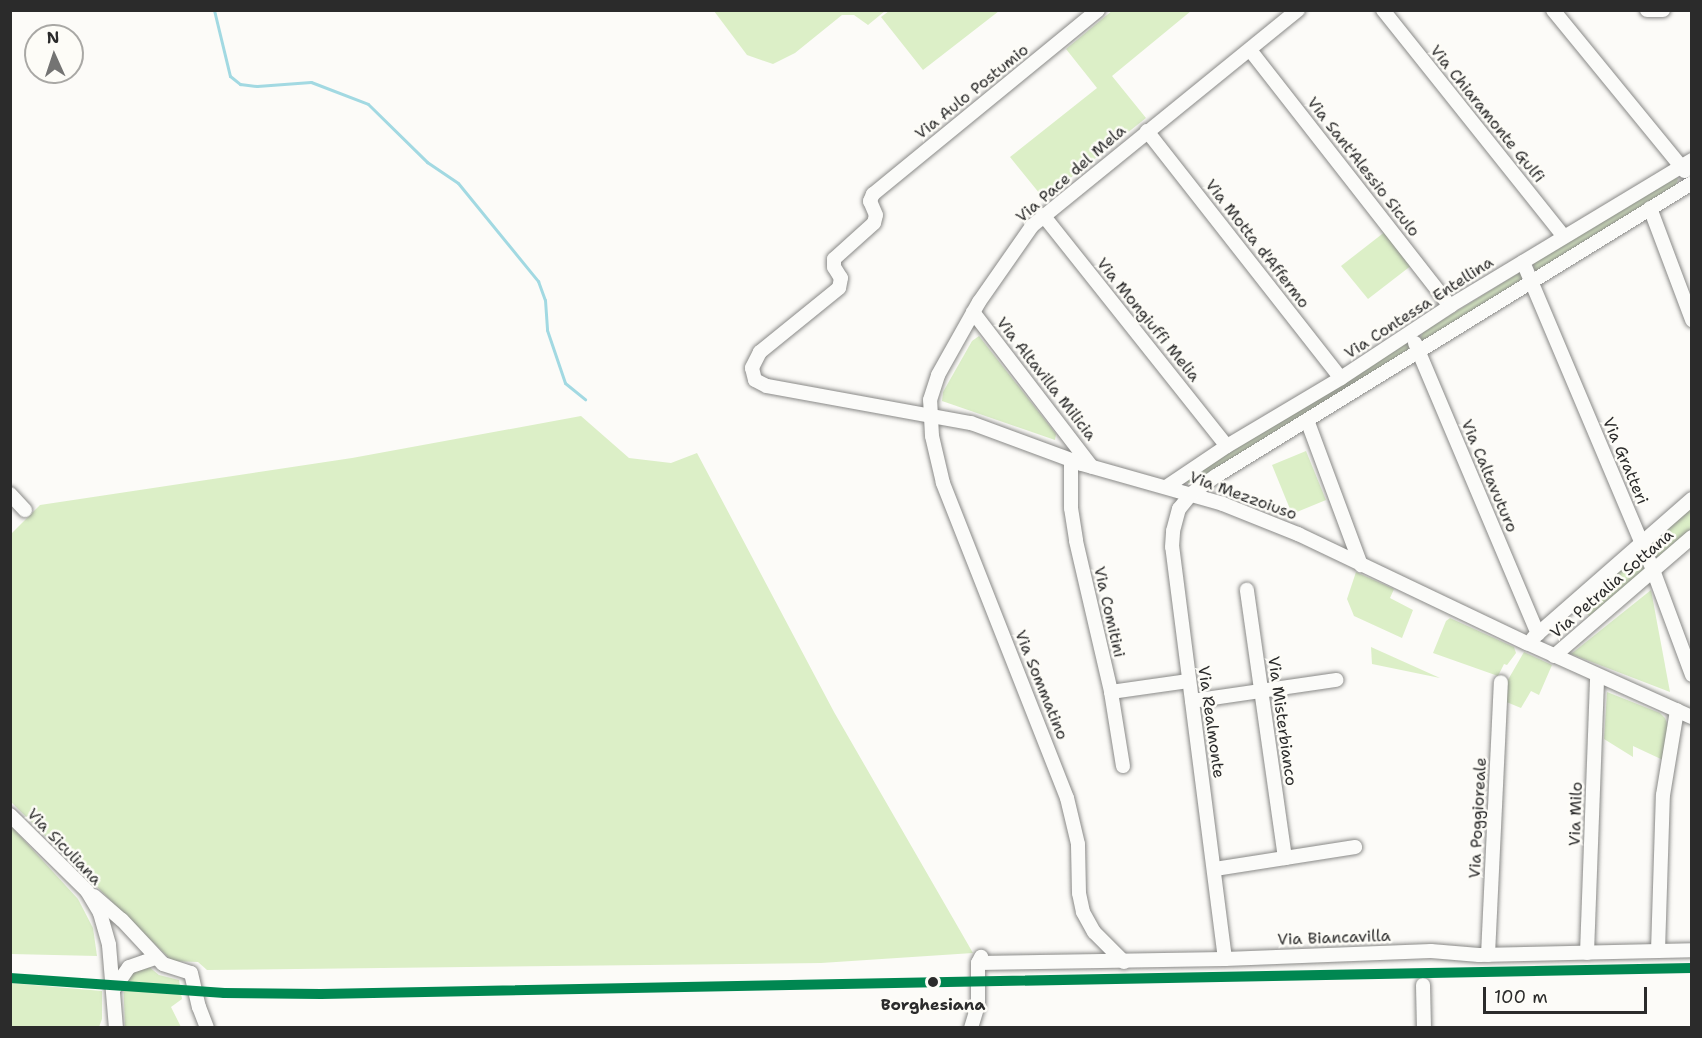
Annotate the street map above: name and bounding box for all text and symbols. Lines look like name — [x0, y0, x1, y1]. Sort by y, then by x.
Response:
north arrow — [24, 24, 84, 84]
text: N — [46, 27, 60, 48]
street label: Via Aulo Postumio — [911, 40, 1033, 144]
street label: Via Chiaramonte Gulfi — [1426, 41, 1548, 187]
street label: Via Sant'Alessio Siculo — [1303, 93, 1423, 241]
street label: Via Pace del Mela — [1012, 121, 1130, 227]
street label: Via Motta d'Affermo — [1201, 176, 1313, 312]
street label: Via Contessa Entellina — [1341, 253, 1497, 363]
street label: Via Mongiuffi Melia — [1092, 254, 1204, 386]
street label: Via Altavilla Milicia — [992, 314, 1100, 444]
street label: Via Gratteri — [1598, 415, 1652, 507]
street label: Via Caltavuturo — [1457, 417, 1521, 535]
street label: Via Mezzoiuso — [1187, 468, 1299, 524]
street label: Via Petralia Sottana — [1547, 525, 1677, 643]
street label: Via Comitini — [1089, 565, 1129, 659]
street label: Via Sommatino — [1010, 627, 1072, 743]
street label: Via Misterbianco — [1263, 655, 1301, 787]
street label: Via Realmonte — [1194, 665, 1228, 779]
street label: Via Poggioreale — [1465, 757, 1491, 879]
street label: Via Milo — [1565, 781, 1587, 847]
street label: Via Siculiana — [23, 805, 105, 889]
street label: Via Biancavilla — [1277, 926, 1391, 950]
marker: Borghesiana — [922, 971, 944, 993]
scale bar — [1486, 975, 1650, 1013]
text: 100 m — [1494, 985, 1548, 1009]
place label: Borghesiana — [881, 995, 985, 1015]

